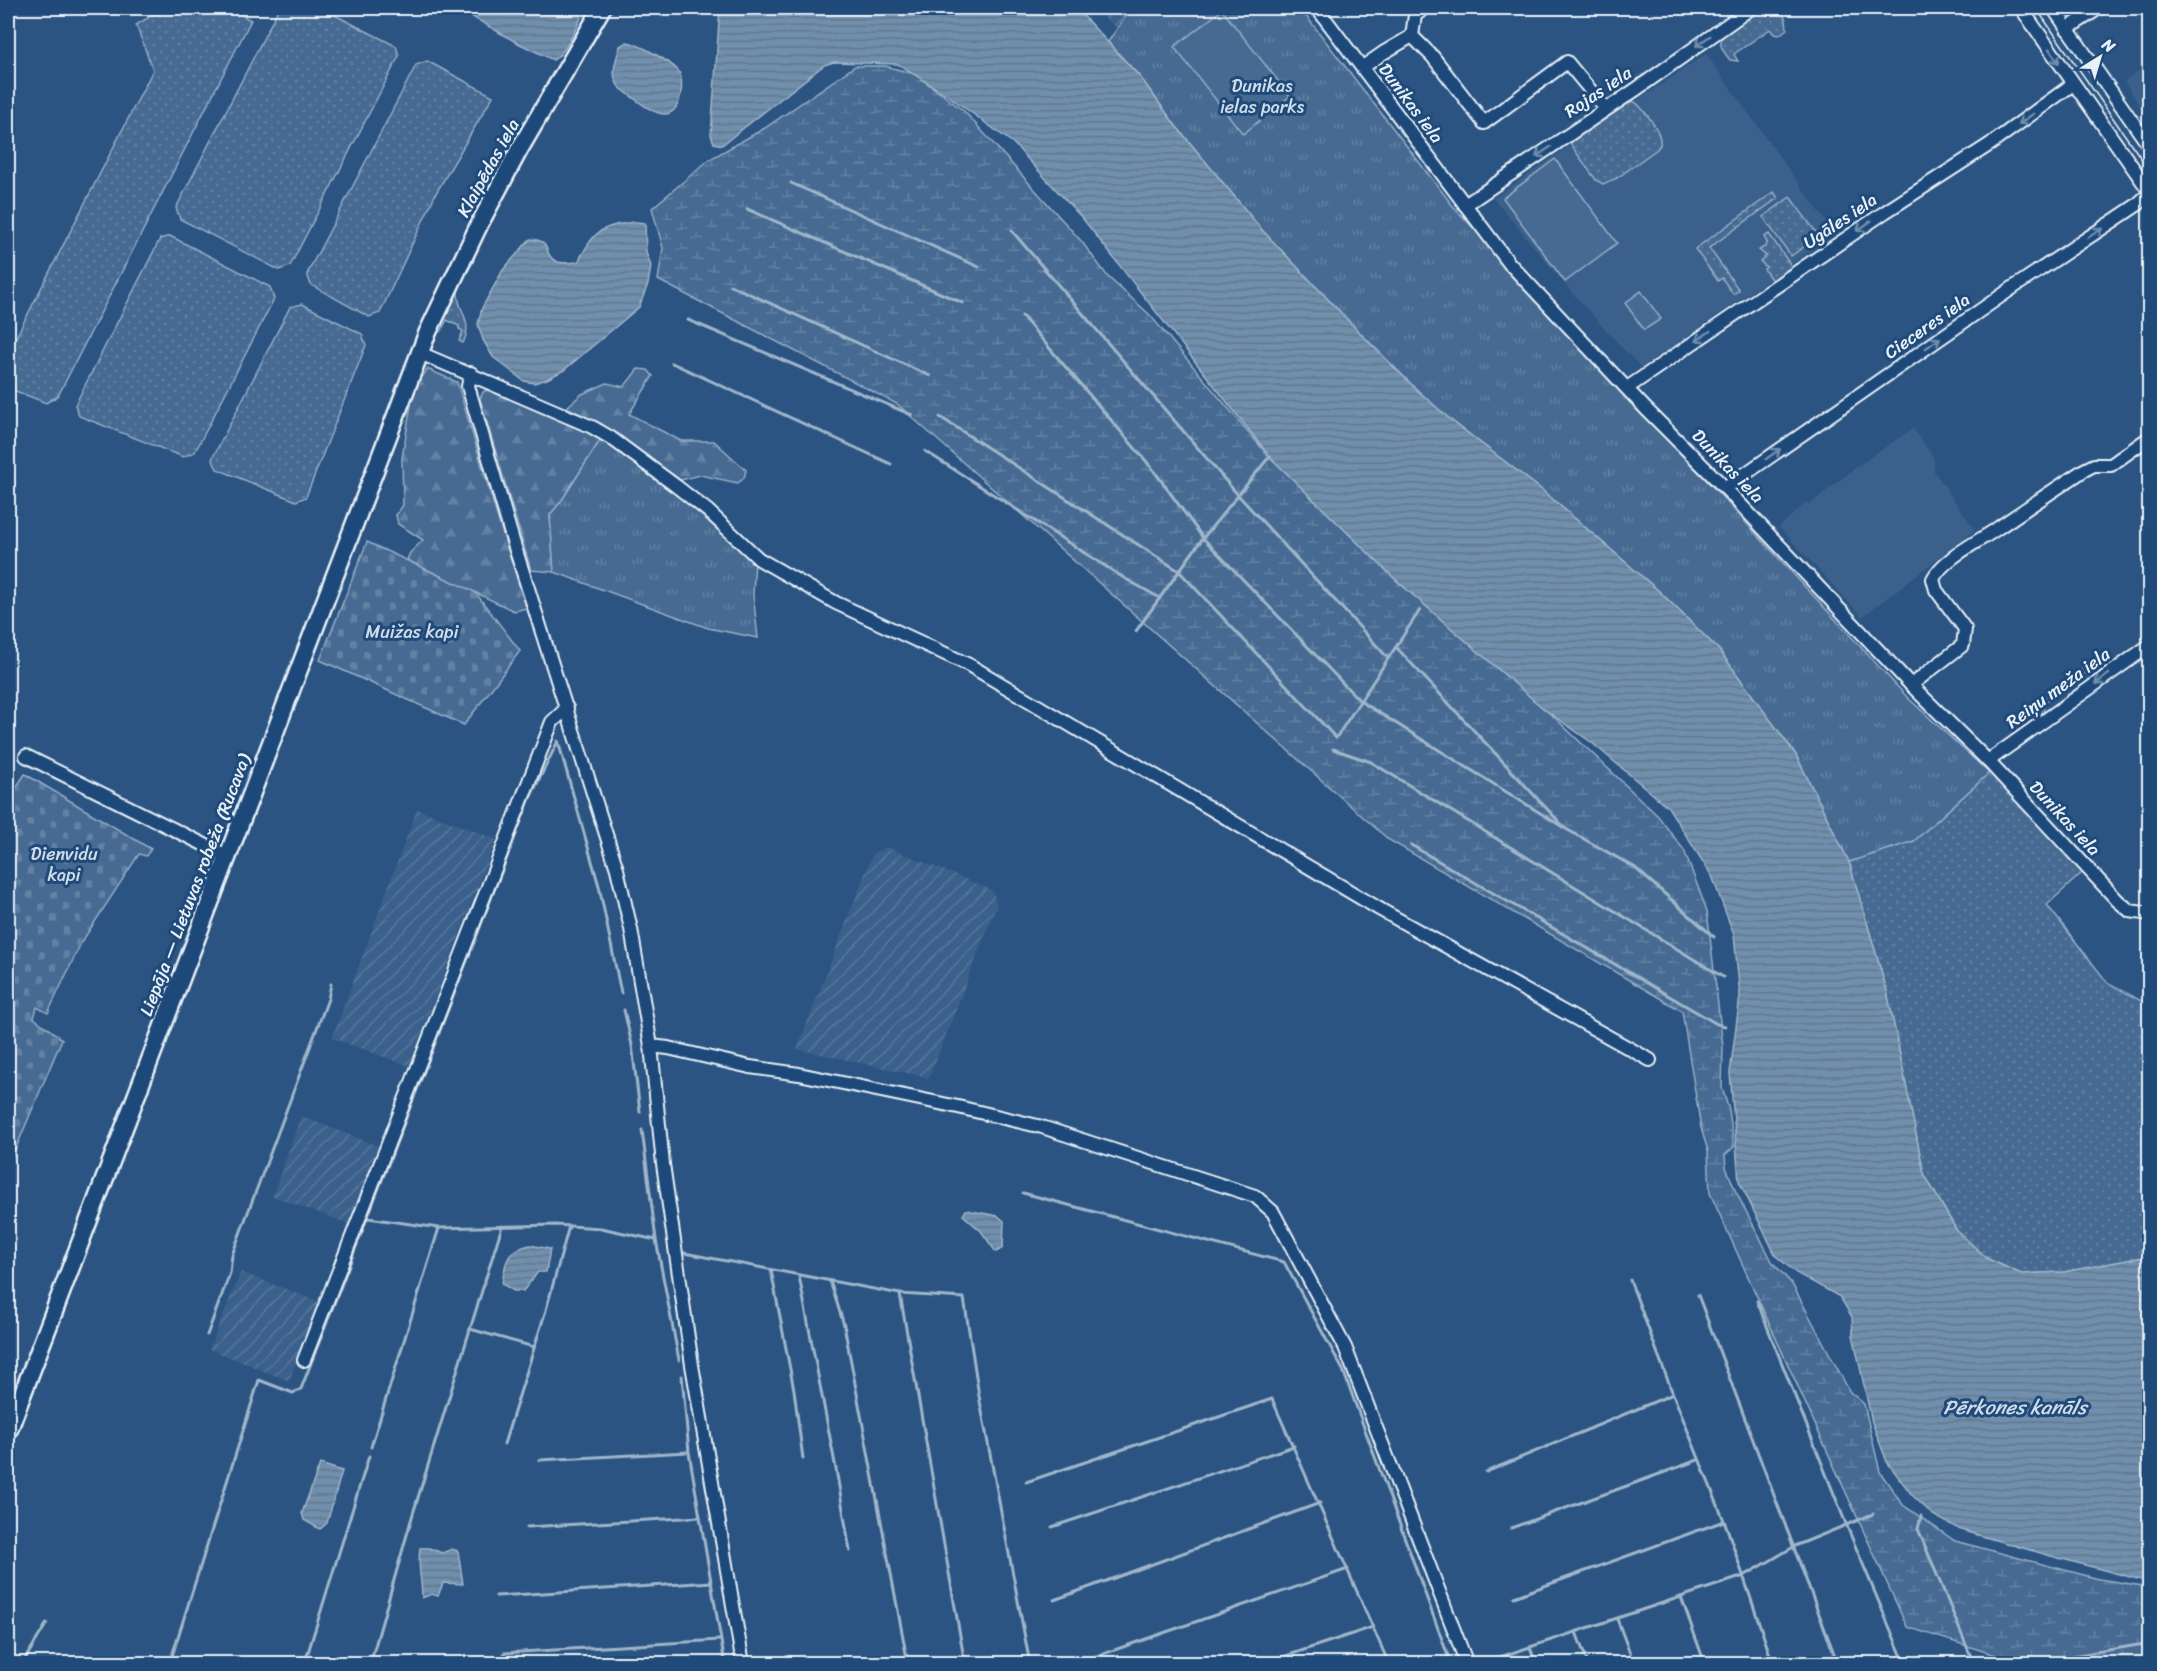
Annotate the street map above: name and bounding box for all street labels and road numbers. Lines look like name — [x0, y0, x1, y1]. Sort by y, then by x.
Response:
street label: Dunikas iela — [1370, 56, 1452, 150]
street label: Rojas iela — [1557, 57, 1639, 127]
street label: Klaipēdas iela — [448, 113, 528, 223]
street label: Ugāles iela — [1796, 184, 1884, 258]
street label: Cieceres iela — [1877, 284, 1977, 368]
street label: Dunikas iela — [1684, 421, 1772, 511]
street label: Reiņu meža iela — [1999, 638, 2118, 737]
street label: Liepāja — Lietuvas robeža (Rucava) — [130, 748, 260, 1021]
street label: Dunikas iela — [2021, 773, 2109, 863]

